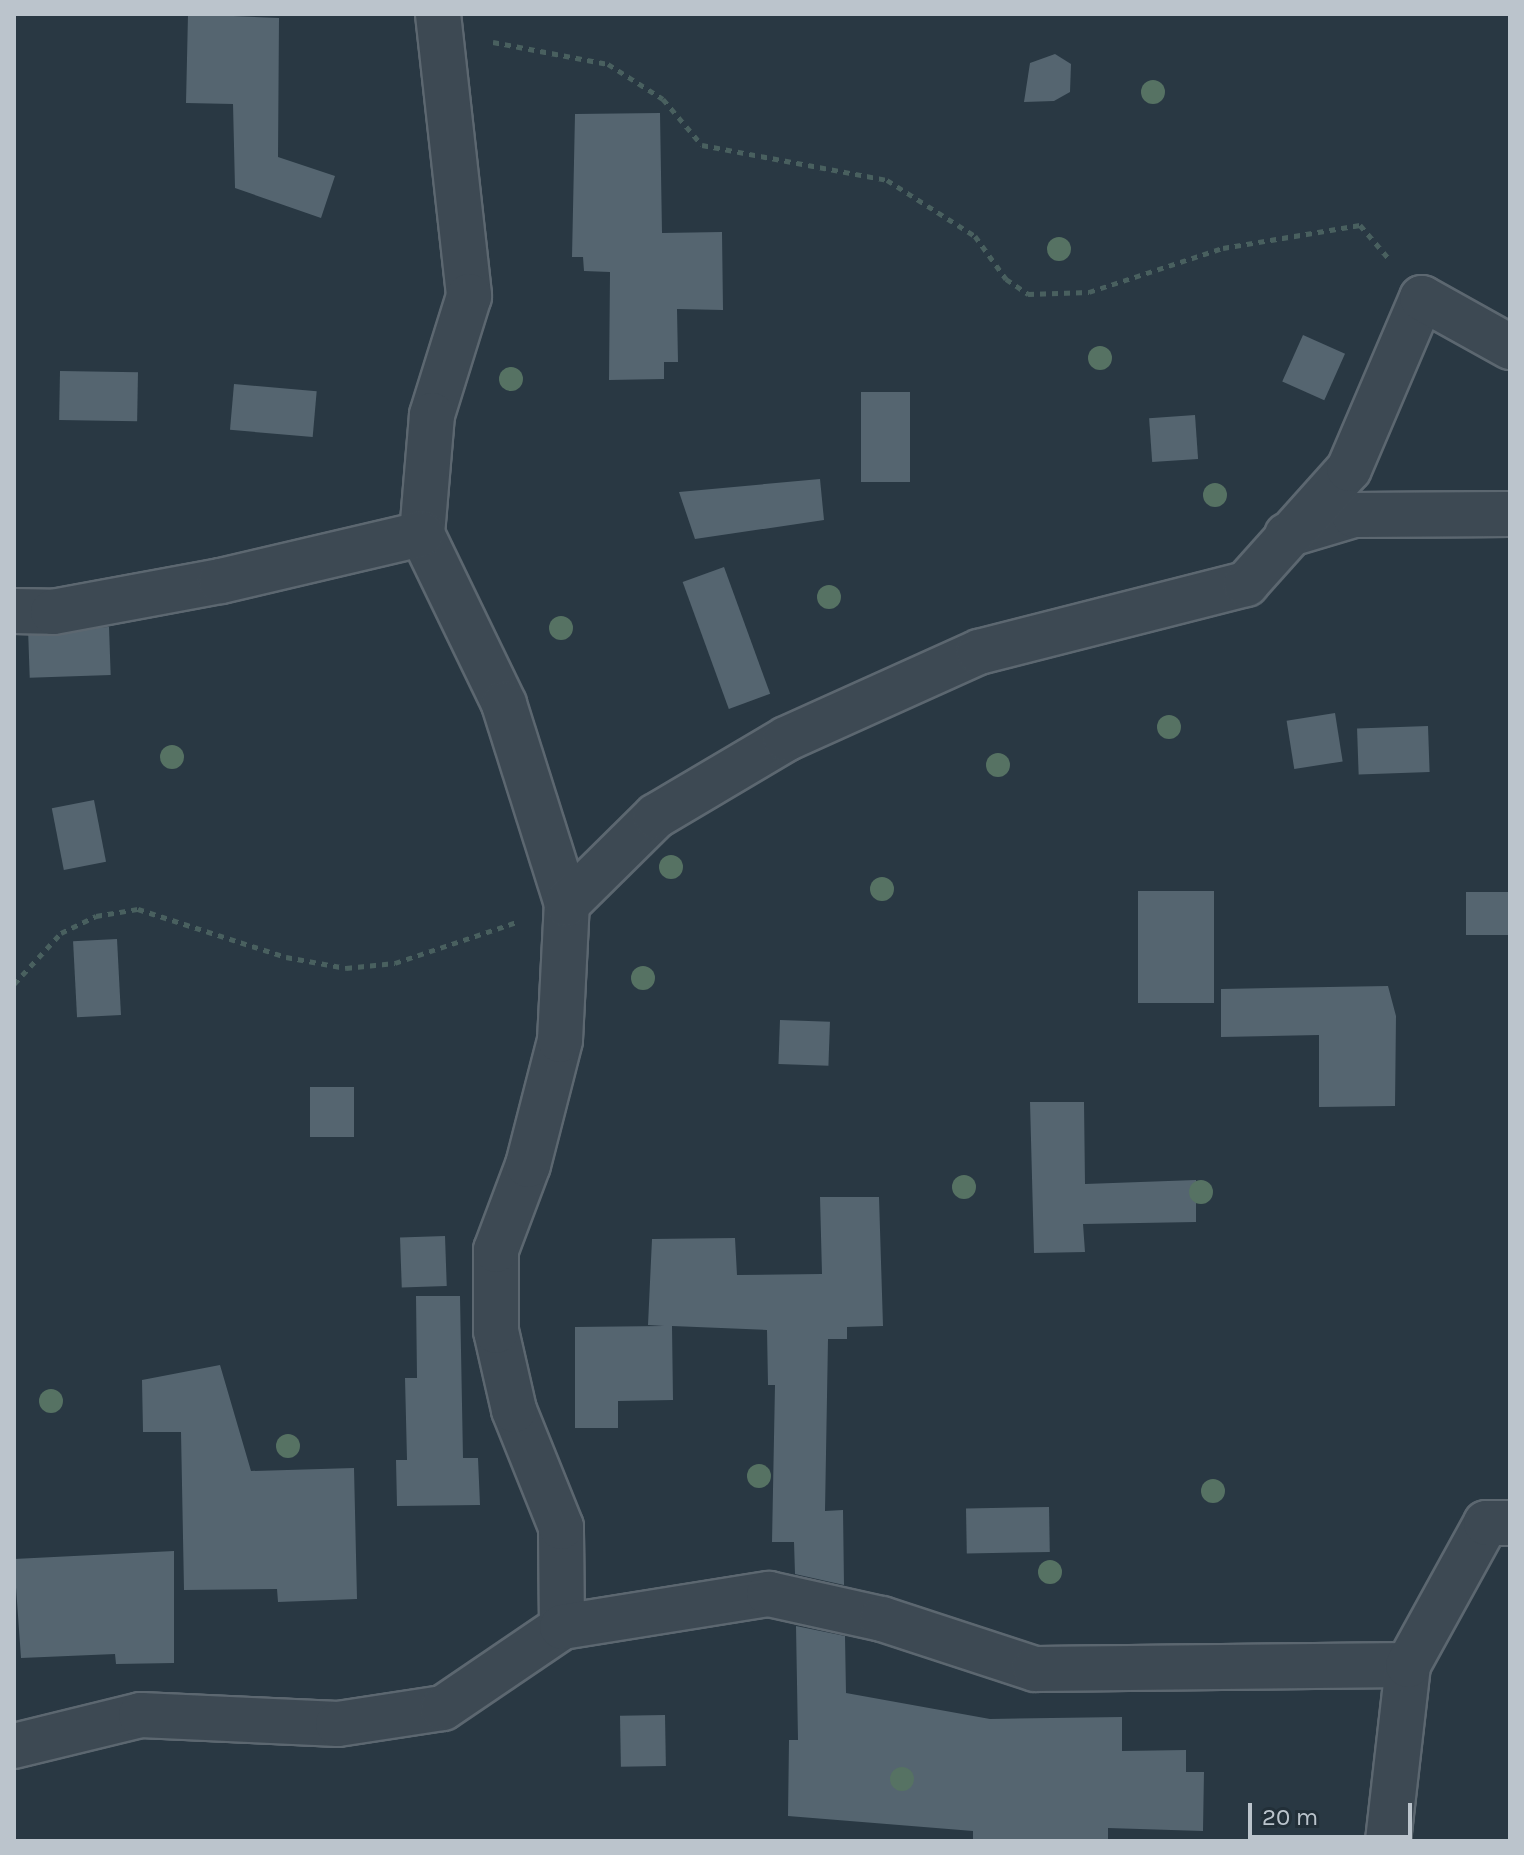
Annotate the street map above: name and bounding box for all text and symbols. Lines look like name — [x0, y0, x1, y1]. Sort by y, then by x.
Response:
scale bar — [1252, 1787, 1416, 1837]
text: 20 m — [1262, 1803, 1318, 1831]

